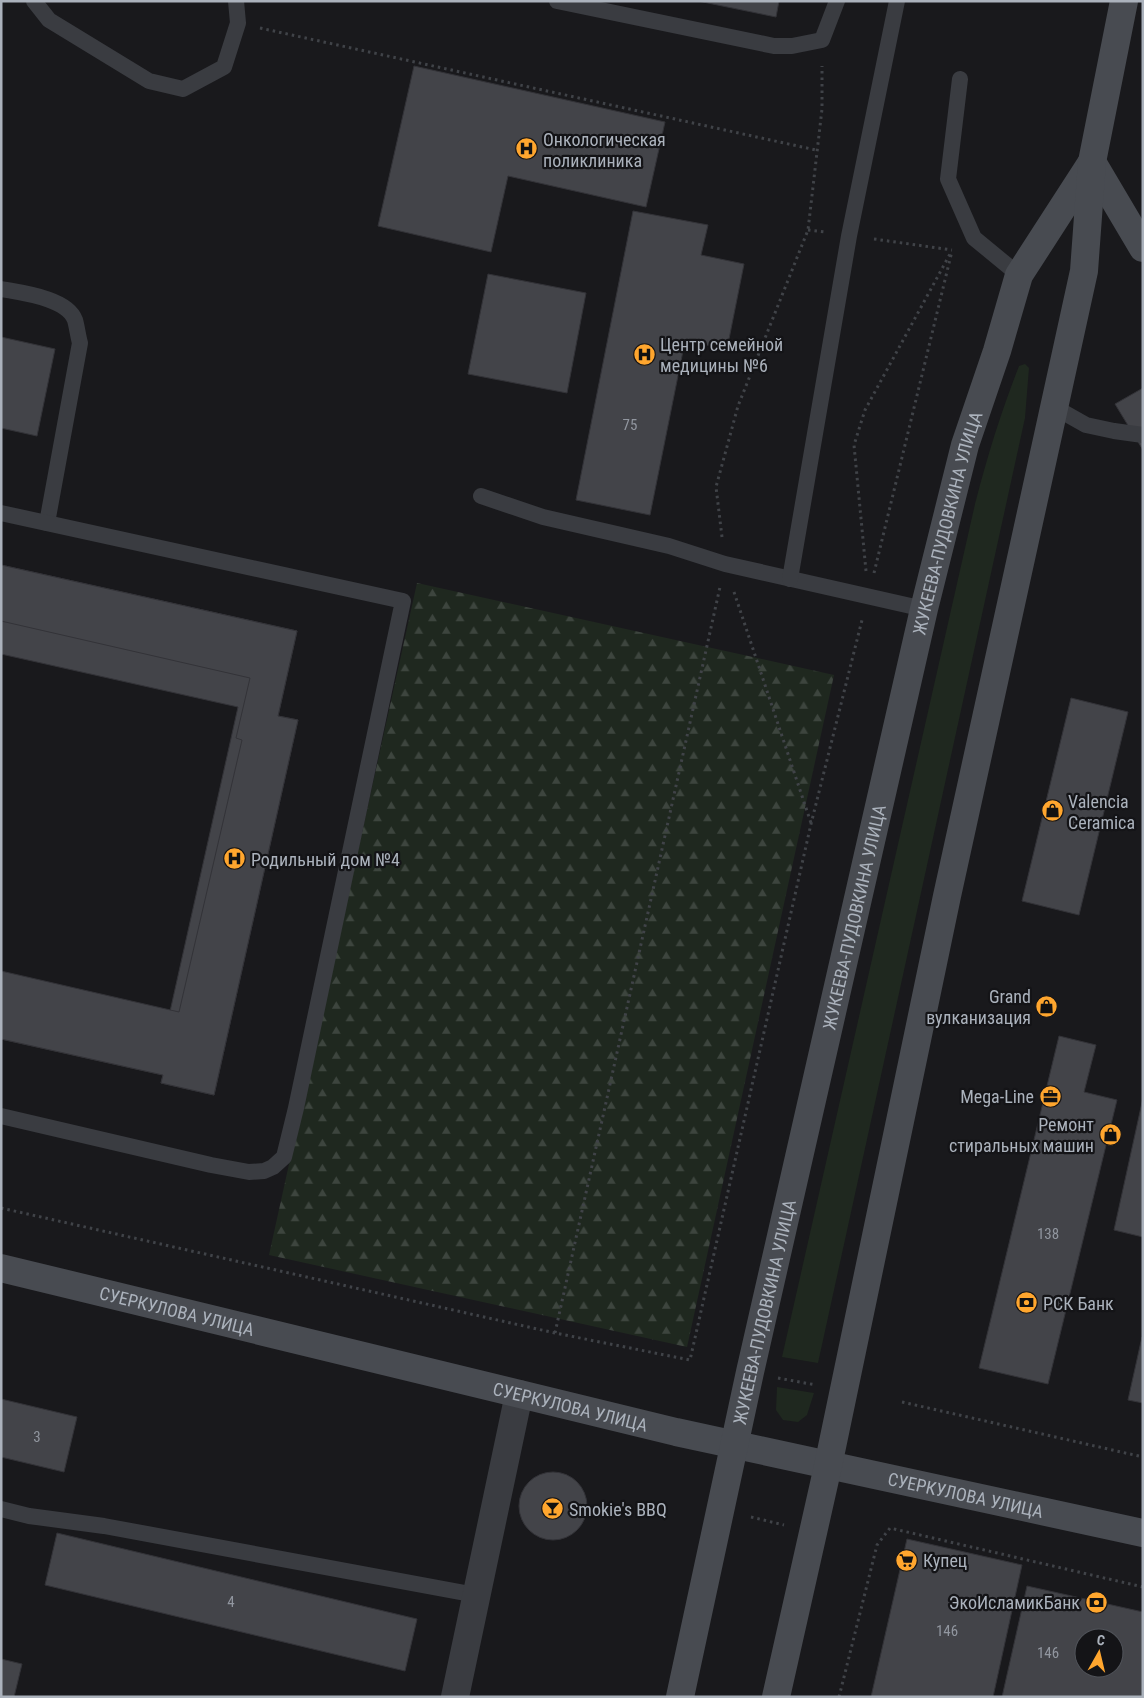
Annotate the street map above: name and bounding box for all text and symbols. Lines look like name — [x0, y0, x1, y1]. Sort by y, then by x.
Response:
place label: Онкологическая поликлиника — [543, 129, 666, 171]
hospital icon: Онкологическая поликлиника — [515, 137, 539, 161]
place label: Центр семейной медицины №6 — [660, 334, 783, 376]
hospital icon: Центр семейной медицины №6 — [632, 342, 656, 366]
street label: ЖУКЕЕВА-ПУДОВКИНА УЛИЦА — [908, 408, 986, 637]
house number: 75 — [623, 416, 637, 434]
place label: Valencia Ceramica — [1068, 791, 1135, 833]
shop icon: Valencia Ceramica — [1040, 799, 1064, 823]
street label: ЖУКЕЕВА-ПУДОВКИНА УЛИЦА — [818, 802, 890, 1032]
hospital icon: Родильный дом №4 — [223, 847, 247, 871]
place label: Родильный дом №4 — [251, 849, 400, 870]
place label: Grand вулканизация — [926, 986, 1031, 1028]
shop icon: Grand вулканизация — [1035, 994, 1059, 1018]
office icon: Mega-Line — [1038, 1084, 1062, 1108]
place label: Mega-Line — [960, 1086, 1034, 1107]
place label: Ремонт стиральных машин — [949, 1114, 1094, 1156]
shop icon: Ремонт стиральных машин — [1098, 1122, 1122, 1146]
street label: ЖУКЕЕВА-ПУДОВКИНА УЛИЦА — [728, 1197, 800, 1427]
house number: 138 — [1037, 1225, 1059, 1243]
street label: СУЕРКУЛОВА УЛИЦА — [97, 1282, 257, 1340]
bank icon: РСК Банк — [1015, 1291, 1039, 1315]
place label: РСК Банк — [1043, 1293, 1114, 1314]
street label: СУЕРКУЛОВА УЛИЦА — [491, 1377, 651, 1435]
house number: 3 — [33, 1428, 41, 1446]
street label: СУЕРКУЛОВА УЛИЦА — [886, 1468, 1046, 1522]
bar icon: Smokie's BBQ — [541, 1497, 565, 1521]
place label: Smokie's BBQ — [569, 1499, 667, 1520]
supermarket icon: Купец — [895, 1548, 919, 1572]
place label: Купец — [923, 1550, 967, 1571]
bank icon: ЭкоИсламикБанк — [1084, 1590, 1108, 1614]
place label: ЭкоИсламикБанк — [949, 1592, 1080, 1613]
house number: 4 — [227, 1593, 235, 1611]
house number: 146 — [936, 1622, 958, 1640]
north arrow — [1074, 1628, 1124, 1678]
text: С — [1096, 1632, 1106, 1649]
house number: 146 — [1037, 1644, 1059, 1662]

